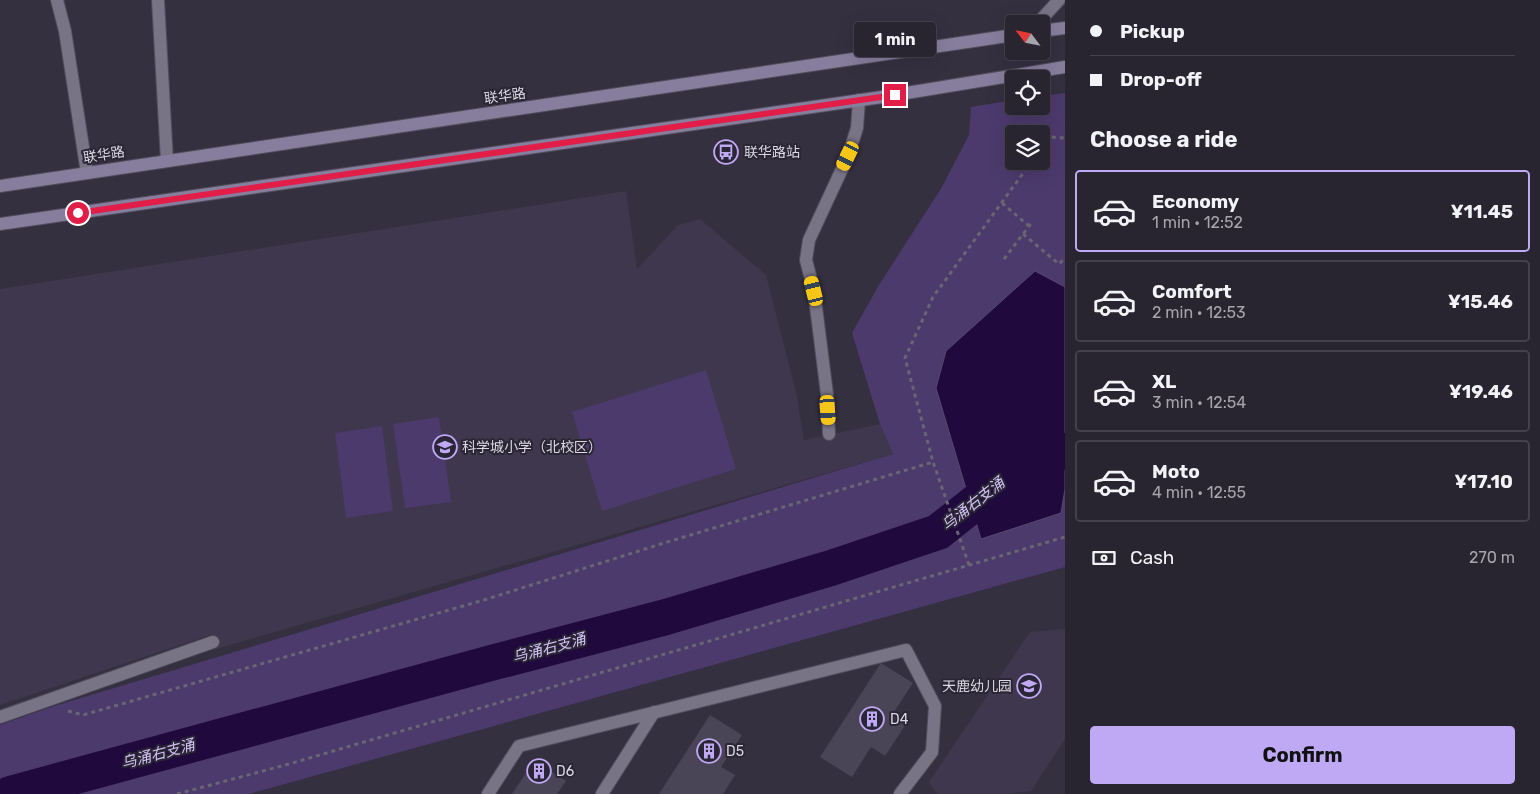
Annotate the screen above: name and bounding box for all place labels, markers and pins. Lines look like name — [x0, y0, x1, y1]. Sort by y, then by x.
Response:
bus stop icon: 联华路站 — [713, 139, 739, 165]
place label: 联华路站 — [744, 144, 800, 161]
school or university icon: 科学城小学（北校区） — [432, 434, 458, 460]
place label: 科学城小学（北校区） — [462, 439, 602, 456]
school or university icon: 天鹿幼儿园 — [1016, 673, 1042, 699]
place label: 天鹿幼儿园 — [942, 678, 1012, 695]
building icon: D4 — [859, 706, 885, 732]
place label: D4 — [890, 711, 909, 728]
building icon: D5 — [696, 738, 722, 764]
place label: D5 — [726, 743, 744, 760]
building icon: D6 — [526, 758, 552, 784]
place label: D6 — [556, 763, 574, 780]

